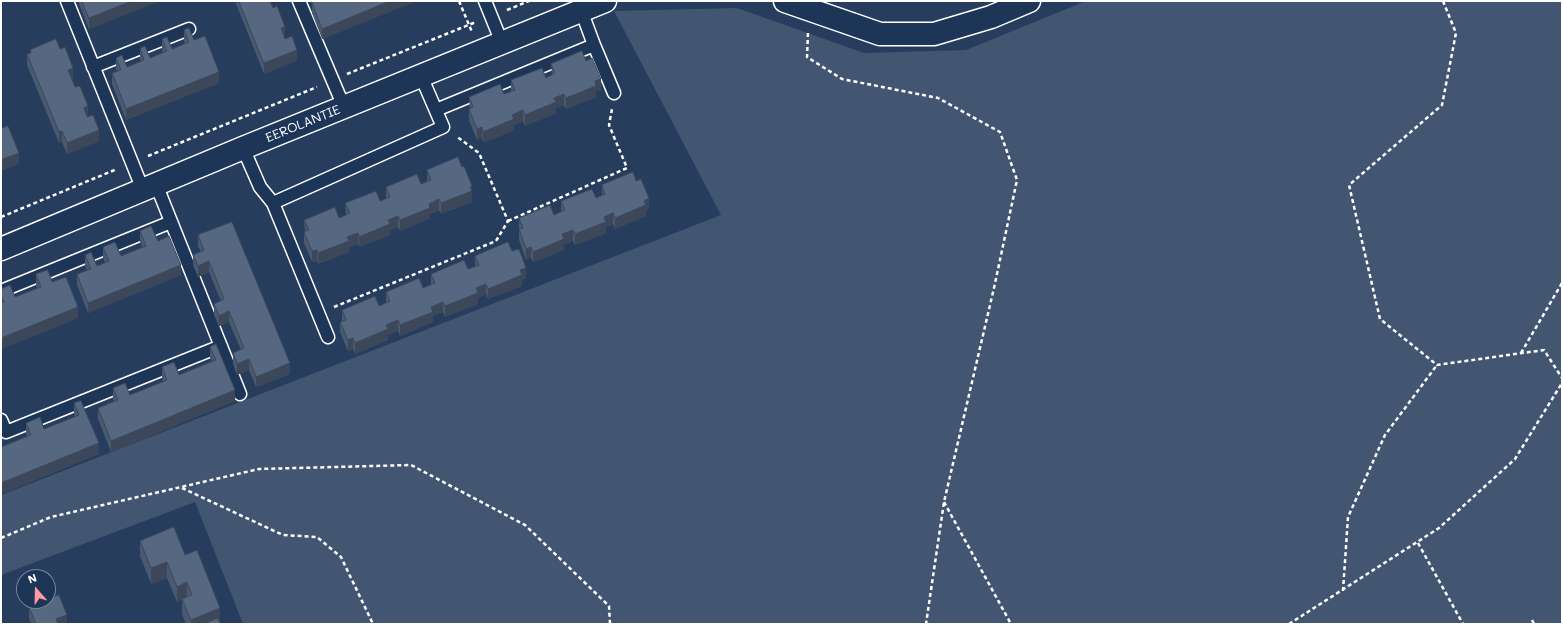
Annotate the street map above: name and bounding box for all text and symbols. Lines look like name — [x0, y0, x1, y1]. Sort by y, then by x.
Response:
street label: EEROLANTIE — [263, 102, 343, 146]
north arrow — [16, 569, 56, 609]
text: N — [26, 570, 39, 587]

